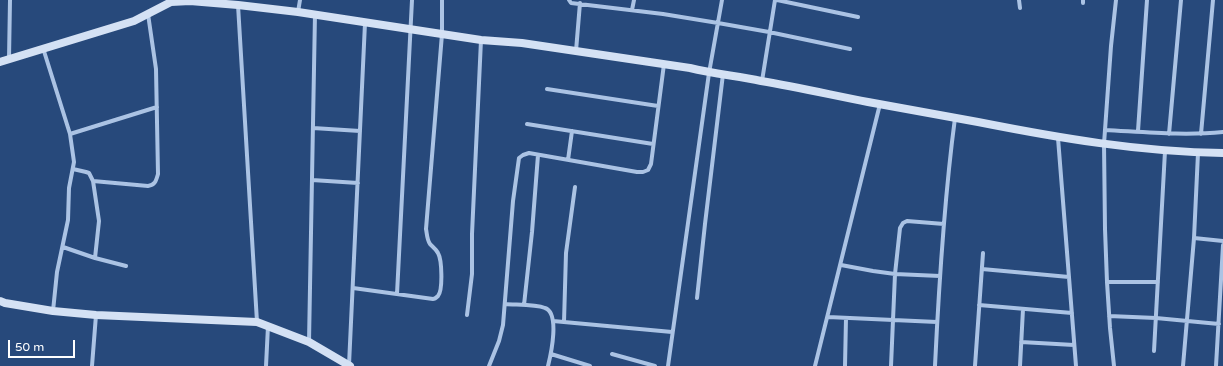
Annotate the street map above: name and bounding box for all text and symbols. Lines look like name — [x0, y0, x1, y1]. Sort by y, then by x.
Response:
scale bar — [10, 332, 77, 358]
text: 50 m — [15, 340, 44, 354]

